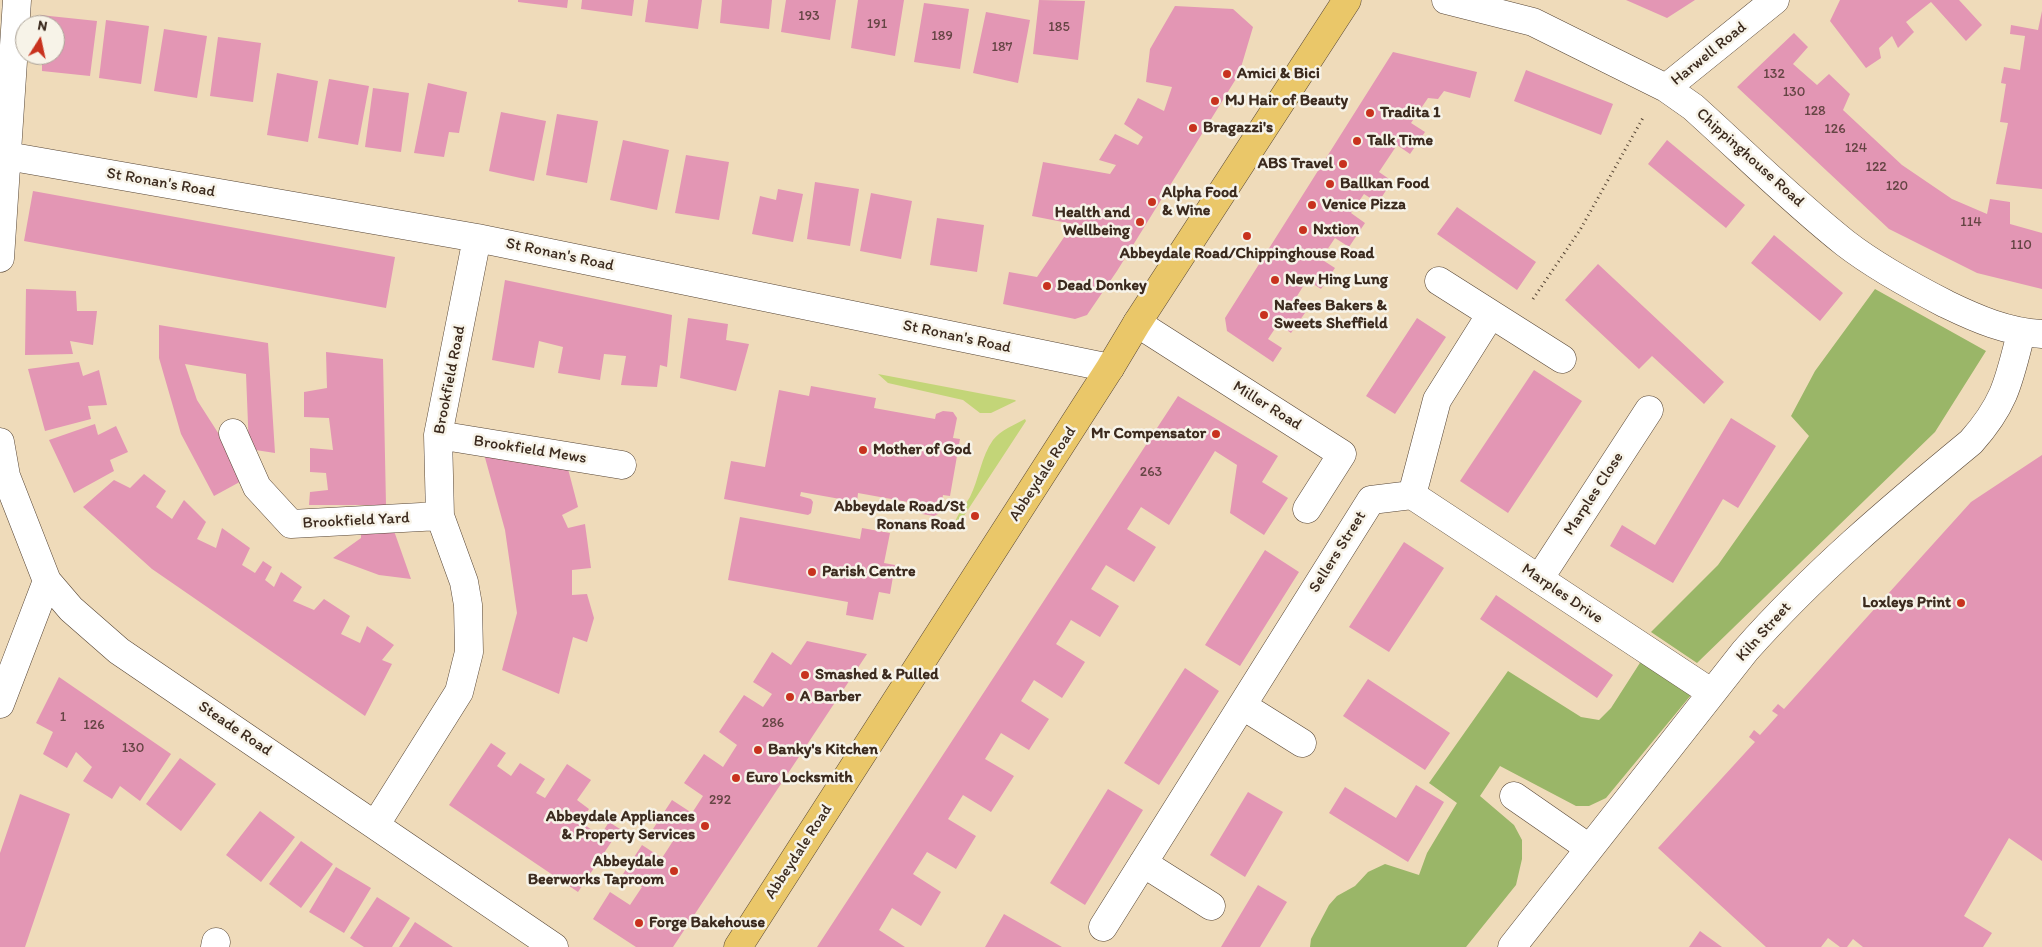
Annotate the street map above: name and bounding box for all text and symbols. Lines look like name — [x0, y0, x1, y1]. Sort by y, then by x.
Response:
house number: 193 — [798, 8, 820, 24]
north arrow — [15, 15, 65, 65]
house number: 191 — [867, 16, 887, 32]
text: N — [36, 17, 49, 35]
street label: Harwell Road — [1667, 18, 1751, 90]
house number: 185 — [1048, 19, 1070, 35]
house number: 189 — [931, 28, 953, 44]
house number: 187 — [991, 39, 1013, 55]
place label: Amici & Bici — [1237, 64, 1320, 84]
house number: 132 — [1763, 66, 1785, 82]
marker: Amici & Bici — [1221, 68, 1233, 80]
house number: 130 — [1783, 84, 1805, 100]
place label: MJ Hair of Beauty — [1225, 91, 1348, 111]
marker: MJ Hair of Beauty — [1209, 95, 1221, 107]
place label: Tradita 1 — [1380, 103, 1441, 123]
house number: 128 — [1804, 103, 1826, 119]
street label: Chippinghouse Road — [1692, 104, 1808, 212]
marker: Tradita 1 — [1364, 107, 1376, 119]
place label: Bragazzi's — [1203, 118, 1273, 138]
house number: 126 — [1824, 121, 1846, 137]
marker: Bragazzi's — [1187, 122, 1199, 134]
place label: Talk Time — [1367, 131, 1433, 151]
marker: Talk Time — [1351, 135, 1363, 147]
house number: 124 — [1845, 140, 1867, 156]
place label: ABS Travel — [1258, 154, 1333, 174]
marker: ABS Travel — [1337, 158, 1349, 170]
house number: 122 — [1865, 159, 1887, 175]
street label: St Ronan's Road — [105, 164, 217, 202]
place label: Ballkan Food — [1340, 174, 1429, 194]
marker: Ballkan Food — [1324, 178, 1336, 190]
house number: 120 — [1886, 178, 1908, 194]
place label: Alpha Food & Wine — [1162, 183, 1238, 221]
place label: Venice Pizza — [1322, 195, 1406, 215]
marker: Alpha Food & Wine — [1146, 196, 1158, 208]
marker: Venice Pizza — [1306, 199, 1318, 211]
place label: Health and Wellbeing — [1055, 203, 1130, 241]
house number: 114 — [1960, 214, 1982, 230]
marker: Health and Wellbeing — [1134, 216, 1146, 228]
place label: Nxtion — [1313, 220, 1359, 240]
marker: Nxtion — [1297, 224, 1309, 236]
marker: Abbeydale Road/Chippinghouse Road — [1241, 230, 1253, 242]
street label: St Ronan's Road — [504, 234, 616, 276]
house number: 110 — [2010, 237, 2032, 253]
place label: Abbeydale Road/Chippinghouse Road — [1120, 244, 1374, 264]
place label: New Hing Lung — [1285, 270, 1388, 290]
marker: New Hing Lung — [1269, 274, 1281, 286]
place label: Dead Donkey — [1057, 276, 1147, 296]
marker: Dead Donkey — [1041, 280, 1053, 292]
place label: Nafees Bakers & Sweets Sheffield — [1274, 296, 1388, 334]
marker: Nafees Bakers & Sweets Sheffield — [1258, 309, 1270, 321]
street label: St Ronan's Road — [901, 316, 1013, 358]
street label: Brookfield Road — [430, 324, 470, 436]
street label: Miller Road — [1229, 377, 1305, 435]
street label: Abbeydale Road — [1005, 423, 1081, 525]
place label: Mr Compensator — [1091, 424, 1206, 444]
marker: Mr Compensator — [1210, 428, 1222, 440]
street label: Brookfield Mews — [472, 432, 588, 468]
place label: Mother of God — [873, 440, 971, 460]
marker: Mother of God — [857, 444, 869, 456]
street label: Marples Close — [1560, 449, 1628, 539]
house number: 263 — [1140, 464, 1162, 480]
place label: Abbeydale Road/St Ronans Road — [834, 497, 965, 535]
street label: Sellers Street — [1305, 508, 1371, 596]
street label: Brookfield Yard — [302, 509, 410, 533]
marker: Abbeydale Road/St Ronans Road — [969, 510, 981, 522]
street label: Marples Drive — [1518, 560, 1606, 628]
place label: Parish Centre — [822, 562, 916, 582]
marker: Parish Centre — [806, 566, 818, 578]
place label: Loxleys Print — [1862, 593, 1951, 613]
marker: Loxleys Print — [1955, 597, 1967, 609]
street label: Kiln Street — [1732, 598, 1796, 666]
place label: Smashed & Pulled — [815, 665, 939, 685]
marker: Smashed & Pulled — [799, 669, 811, 681]
place label: A Barber — [800, 687, 861, 707]
marker: A Barber — [784, 691, 796, 703]
street label: Steade Road — [194, 697, 276, 761]
house number: 1 — [60, 709, 66, 725]
house number: 286 — [762, 715, 784, 731]
house number: 126 — [83, 717, 105, 733]
house number: 130 — [122, 740, 144, 756]
place label: Banky's Kitchen — [768, 740, 878, 760]
marker: Banky's Kitchen — [752, 744, 764, 756]
place label: Euro Locksmith — [746, 768, 853, 788]
marker: Euro Locksmith — [730, 772, 742, 784]
house number: 292 — [709, 792, 731, 808]
street label: Abbeydale Road — [761, 801, 837, 903]
place label: Abbeydale Appliances & Property Services — [546, 807, 695, 845]
marker: Abbeydale Appliances & Property Services — [699, 820, 711, 832]
place label: Abbeydale Beerworks Taproom — [528, 852, 664, 890]
marker: Abbeydale Beerworks Taproom — [668, 865, 680, 877]
place label: Forge Bakehouse — [649, 913, 765, 933]
marker: Forge Bakehouse — [633, 917, 645, 929]

